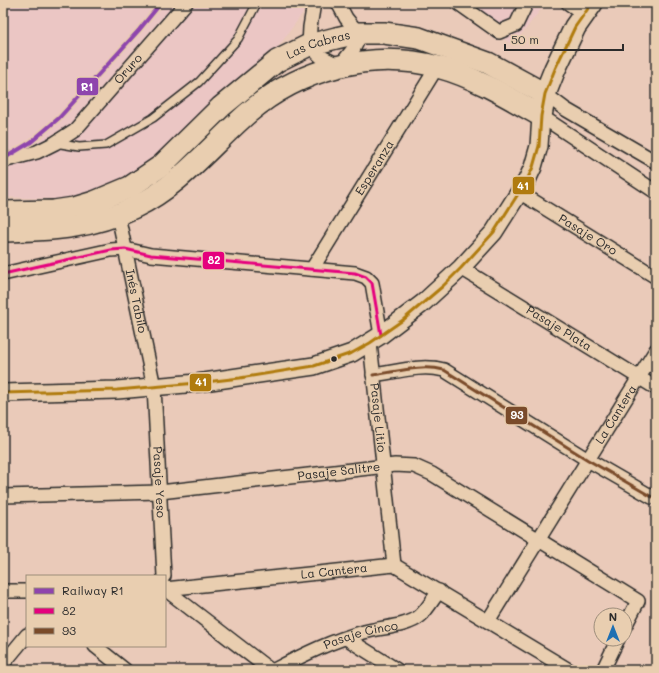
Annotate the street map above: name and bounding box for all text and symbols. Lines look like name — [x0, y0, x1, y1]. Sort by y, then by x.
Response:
street label: Las Cabras — [283, 26, 352, 62]
scale bar — [505, 26, 623, 52]
text: 50 m — [511, 31, 539, 47]
street label: Oruro — [110, 50, 145, 87]
line badge: R1 — [76, 77, 99, 96]
text: R1 — [81, 79, 93, 94]
street label: Esperanza — [351, 137, 397, 198]
line badge: 41 — [512, 176, 535, 195]
text: 41 — [517, 178, 529, 193]
street label: Pasaje Oro — [556, 210, 621, 258]
line badge: 82 — [202, 251, 225, 270]
text: 82 — [208, 252, 220, 267]
street label: Inés Tabilo — [123, 268, 151, 334]
street label: Pasaje Plata — [524, 301, 595, 354]
unlabelled marker — [329, 354, 339, 364]
line badge: 41 — [189, 373, 212, 392]
text: 41 — [195, 374, 207, 389]
street label: La Cantera — [591, 381, 640, 446]
street label: Pasaje Litio — [367, 382, 391, 453]
line badge: 93 — [505, 406, 528, 425]
text: 93 — [510, 407, 524, 422]
street label: Pasaje Yeso — [150, 446, 170, 518]
street label: Pasaje Salitre — [296, 458, 381, 483]
street label: La Cantera — [300, 559, 368, 582]
legend — [26, 575, 166, 647]
text: Railway R1 — [62, 582, 124, 598]
text: 82 — [62, 602, 76, 618]
north arrow — [593, 607, 633, 647]
text: N — [609, 609, 617, 624]
street label: Pasaje Cinco — [321, 617, 399, 652]
text: 93 — [62, 622, 76, 638]

